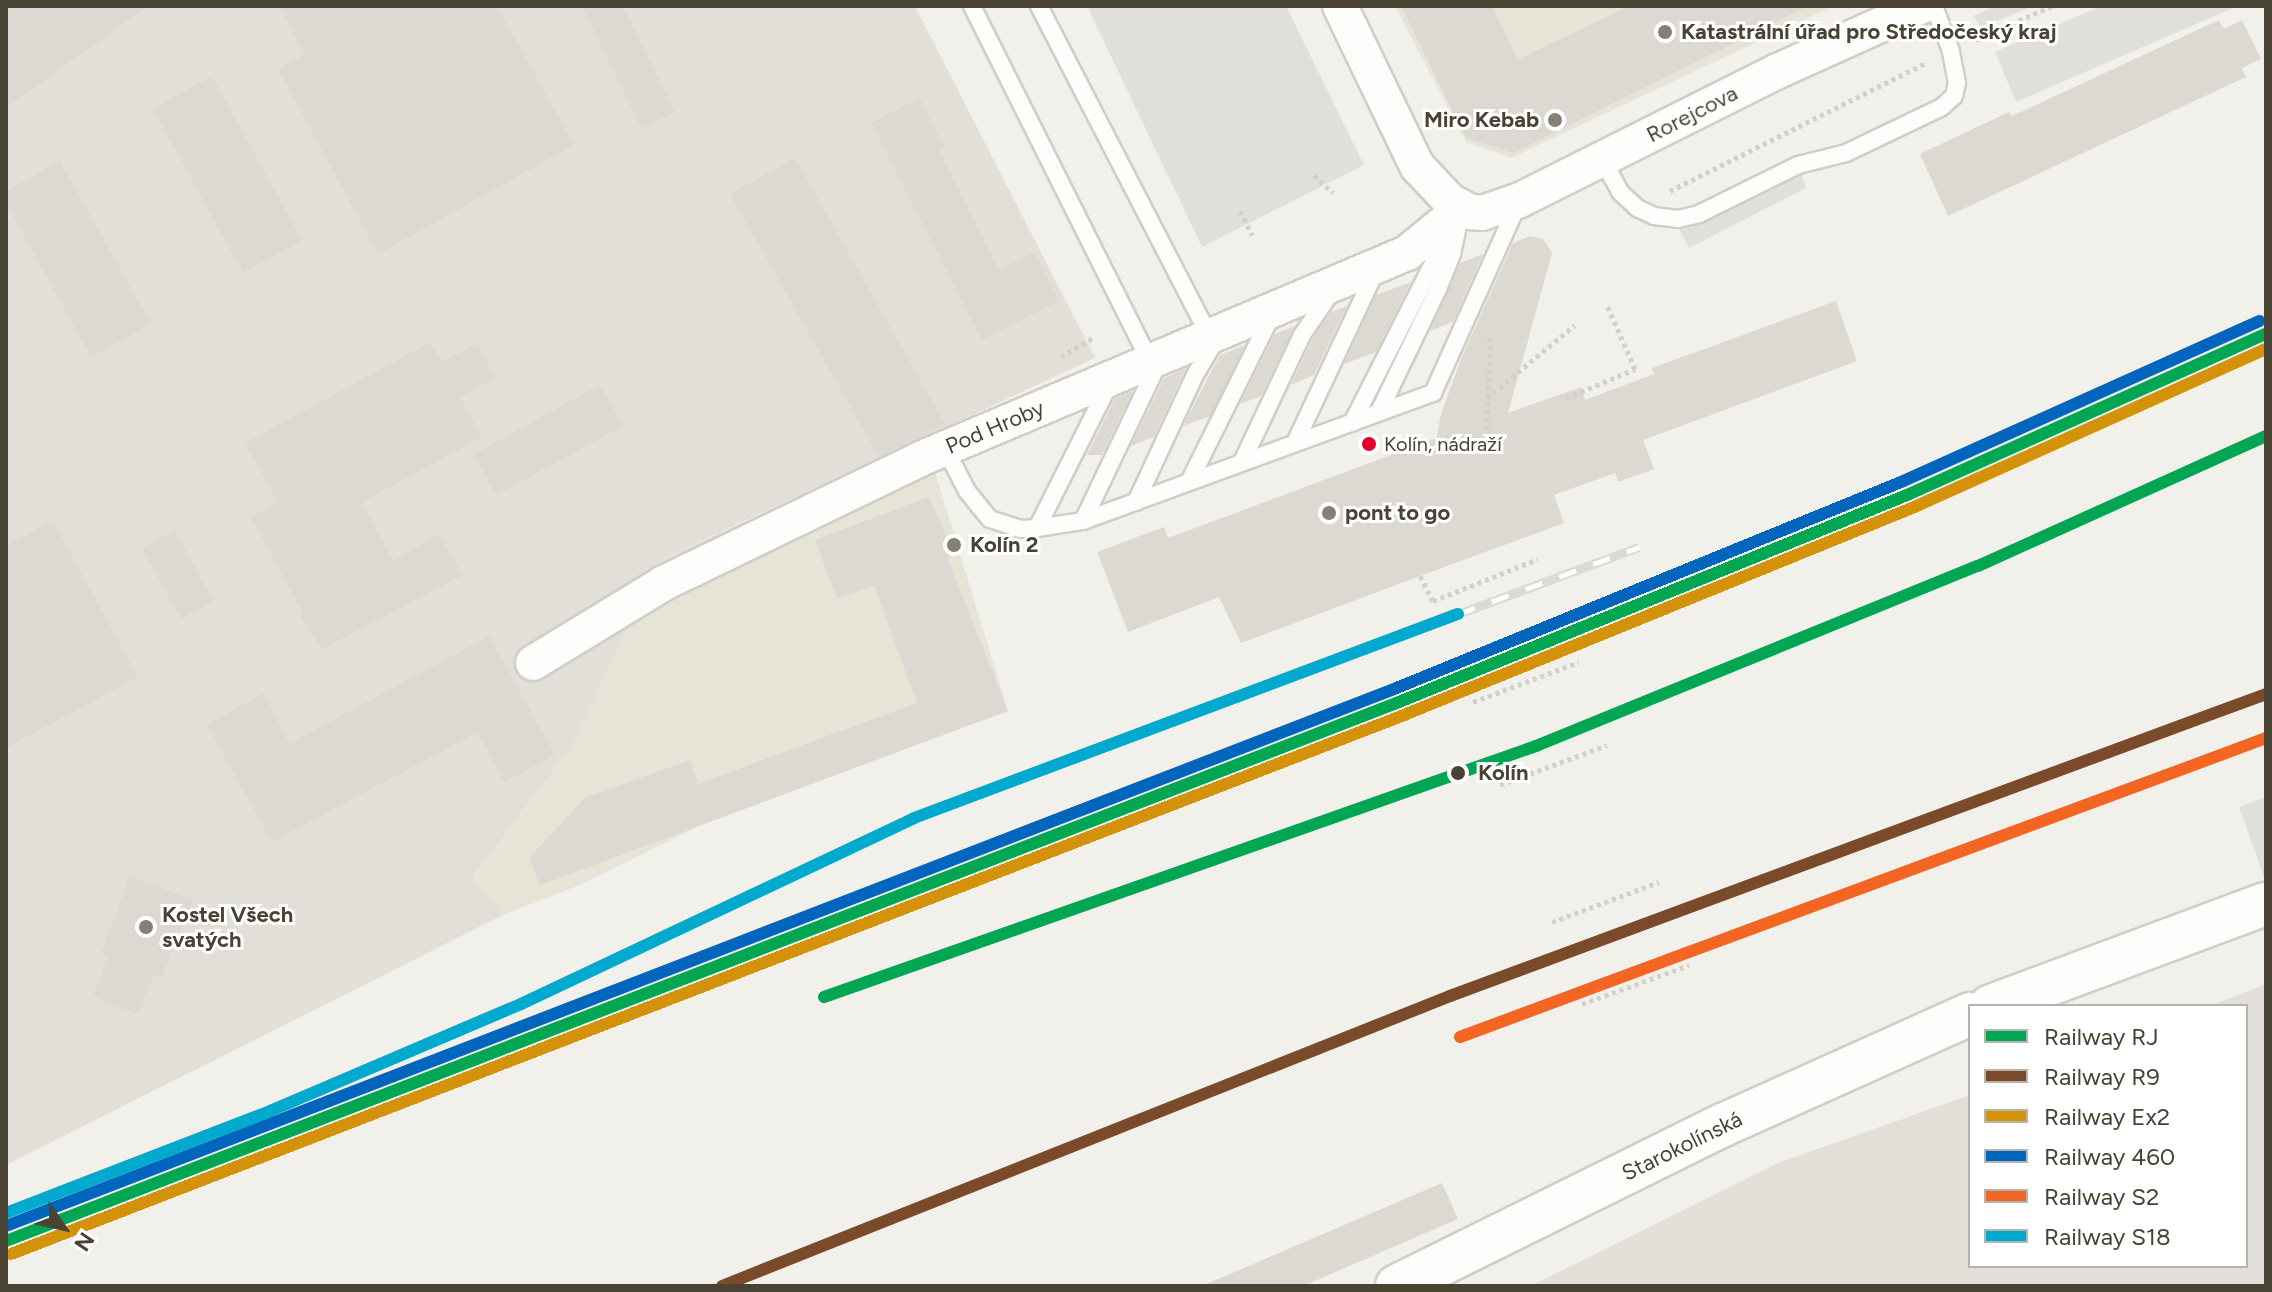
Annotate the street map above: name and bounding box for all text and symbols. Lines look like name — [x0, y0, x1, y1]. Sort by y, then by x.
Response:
place label: Katastrální úřad pro Středočeský kraj — [1681, 19, 2057, 45]
marker: Katastrální úřad pro Středočeský kraj — [1656, 23, 1674, 41]
street label: Rorejcova — [1642, 80, 1742, 148]
place label: Miro Kebab — [1424, 107, 1539, 133]
marker: Miro Kebab — [1546, 111, 1564, 129]
street label: Pod Hroby — [942, 394, 1048, 460]
place label: Kolín, nádraží — [1384, 432, 1502, 456]
marker: Kolín, nádraží — [1361, 436, 1377, 452]
place label: pont to go — [1345, 500, 1450, 526]
marker: pont to go — [1320, 504, 1338, 522]
place label: Kolín 2 — [970, 532, 1038, 558]
marker: Kolín 2 — [945, 536, 963, 554]
marker: Kolín — [1445, 760, 1471, 786]
place label: Kolín — [1478, 760, 1528, 786]
place label: Kostel Všech svatých — [162, 901, 293, 952]
marker: Kostel Všech svatých — [137, 918, 155, 936]
legend — [1968, 1004, 2248, 1268]
text: Railway RJ — [2044, 1022, 2159, 1051]
text: Railway R9 — [2044, 1062, 2160, 1091]
text: Railway Ex2 — [2044, 1102, 2170, 1131]
street label: Starokolínská — [1618, 1106, 1746, 1186]
text: Railway 460 — [2044, 1142, 2175, 1171]
text: Railway S2 — [2044, 1182, 2159, 1211]
north arrow — [24, 1188, 104, 1268]
text: Railway S18 — [2044, 1222, 2171, 1251]
text: N — [68, 1227, 100, 1256]

